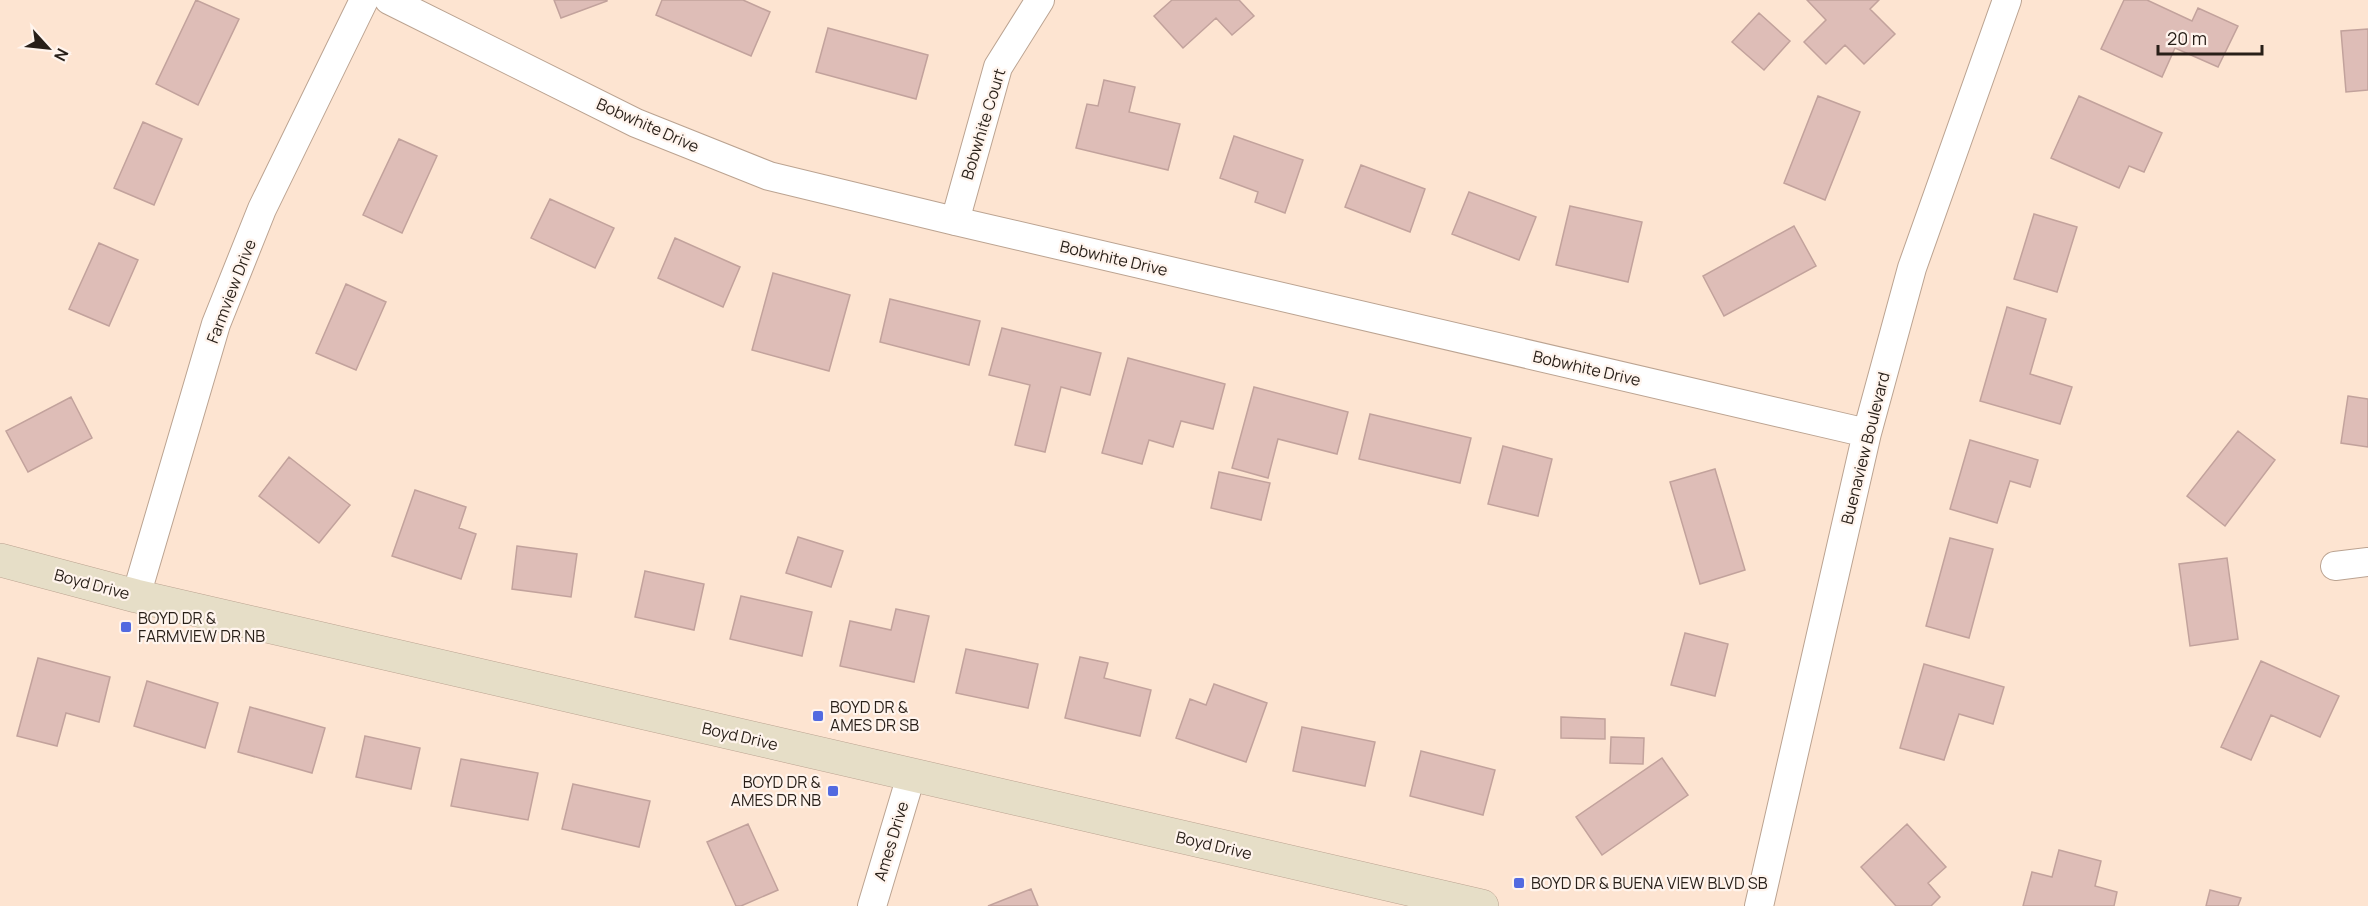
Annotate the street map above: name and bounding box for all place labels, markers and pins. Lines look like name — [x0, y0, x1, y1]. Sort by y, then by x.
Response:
place label: BOYD DR & FARMVIEW DR NB — [138, 607, 265, 647]
marker: BOYD DR & FARMVIEW DR NB — [119, 620, 133, 634]
place label: BOYD DR & AMES DR SB — [830, 696, 919, 736]
marker: BOYD DR & AMES DR SB — [811, 709, 825, 723]
place label: BOYD DR & AMES DR NB — [731, 771, 822, 811]
marker: BOYD DR & AMES DR NB — [826, 784, 840, 798]
place label: BOYD DR & BUENA VIEW BLVD SB — [1531, 872, 1768, 894]
marker: BOYD DR & BUENA VIEW BLVD SB — [1512, 876, 1526, 890]

